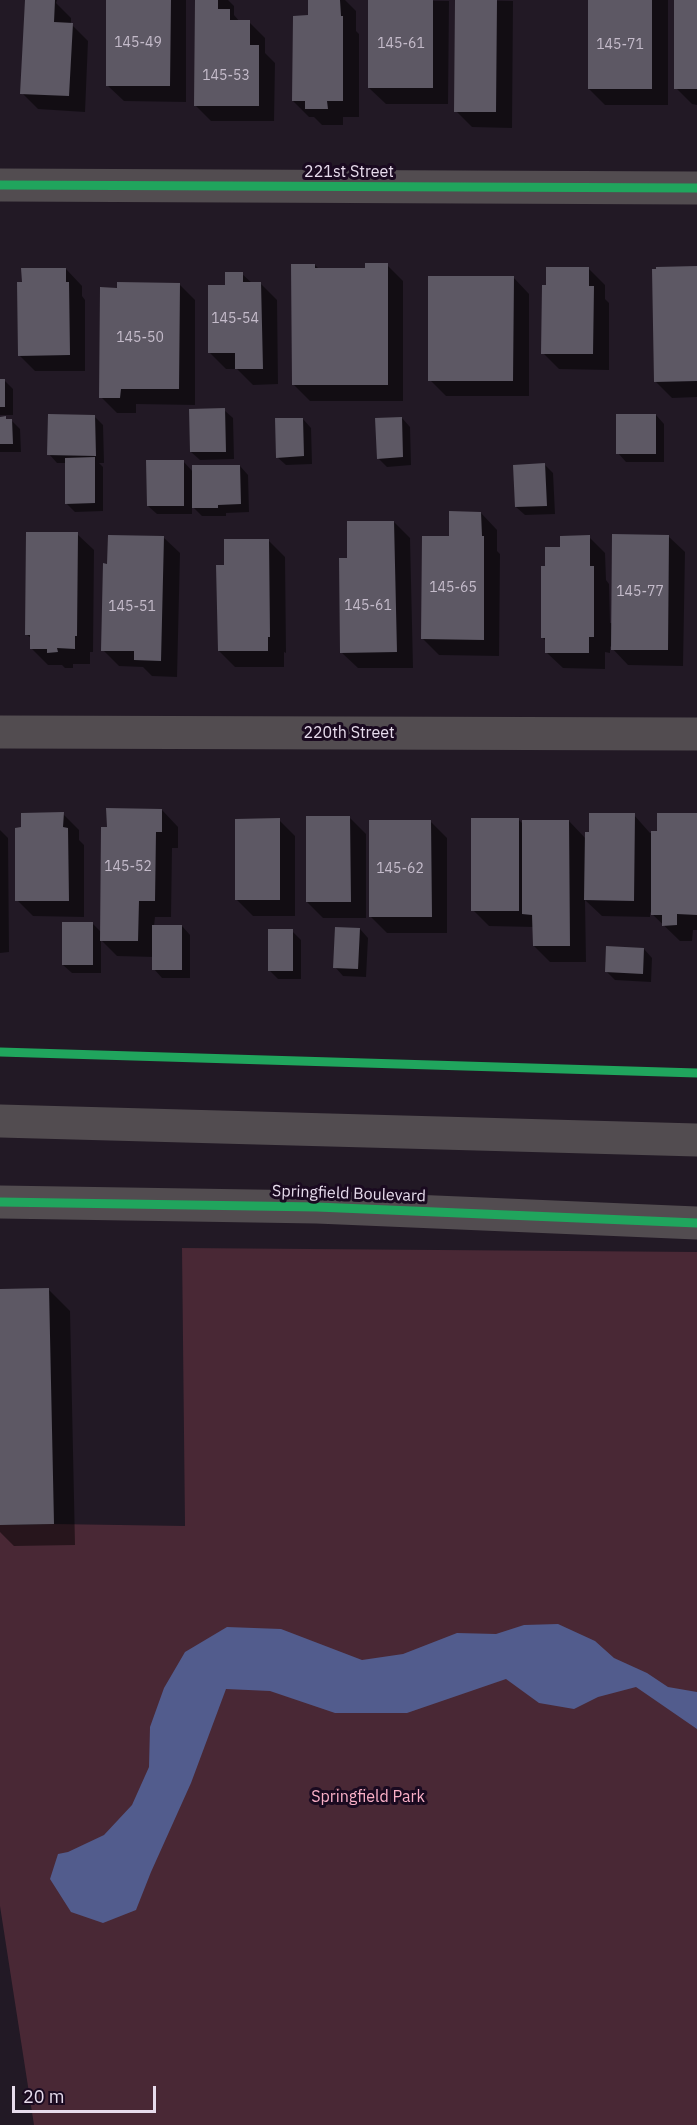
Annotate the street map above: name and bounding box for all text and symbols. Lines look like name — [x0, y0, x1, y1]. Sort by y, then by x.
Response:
house number: 145-49 — [114, 35, 162, 51]
house number: 145-61 — [377, 36, 425, 52]
house number: 145-71 — [596, 37, 644, 53]
house number: 145-53 — [202, 68, 250, 84]
street label: 221st Street — [304, 162, 394, 182]
house number: 145-54 — [211, 311, 259, 327]
house number: 145-50 — [116, 330, 164, 346]
house number: 145-65 — [429, 580, 477, 596]
house number: 145-77 — [616, 584, 664, 600]
house number: 145-61 — [344, 598, 392, 614]
house number: 145-51 — [108, 599, 156, 615]
street label: 220th Street — [303, 723, 395, 743]
house number: 145-52 — [104, 859, 152, 875]
house number: 145-62 — [376, 861, 424, 877]
street label: Springfield Boulevard — [272, 1182, 426, 1206]
park label: Springfield Park — [311, 1787, 425, 1807]
scale bar — [15, 2074, 159, 2112]
text: 20 m — [23, 2085, 65, 2108]

